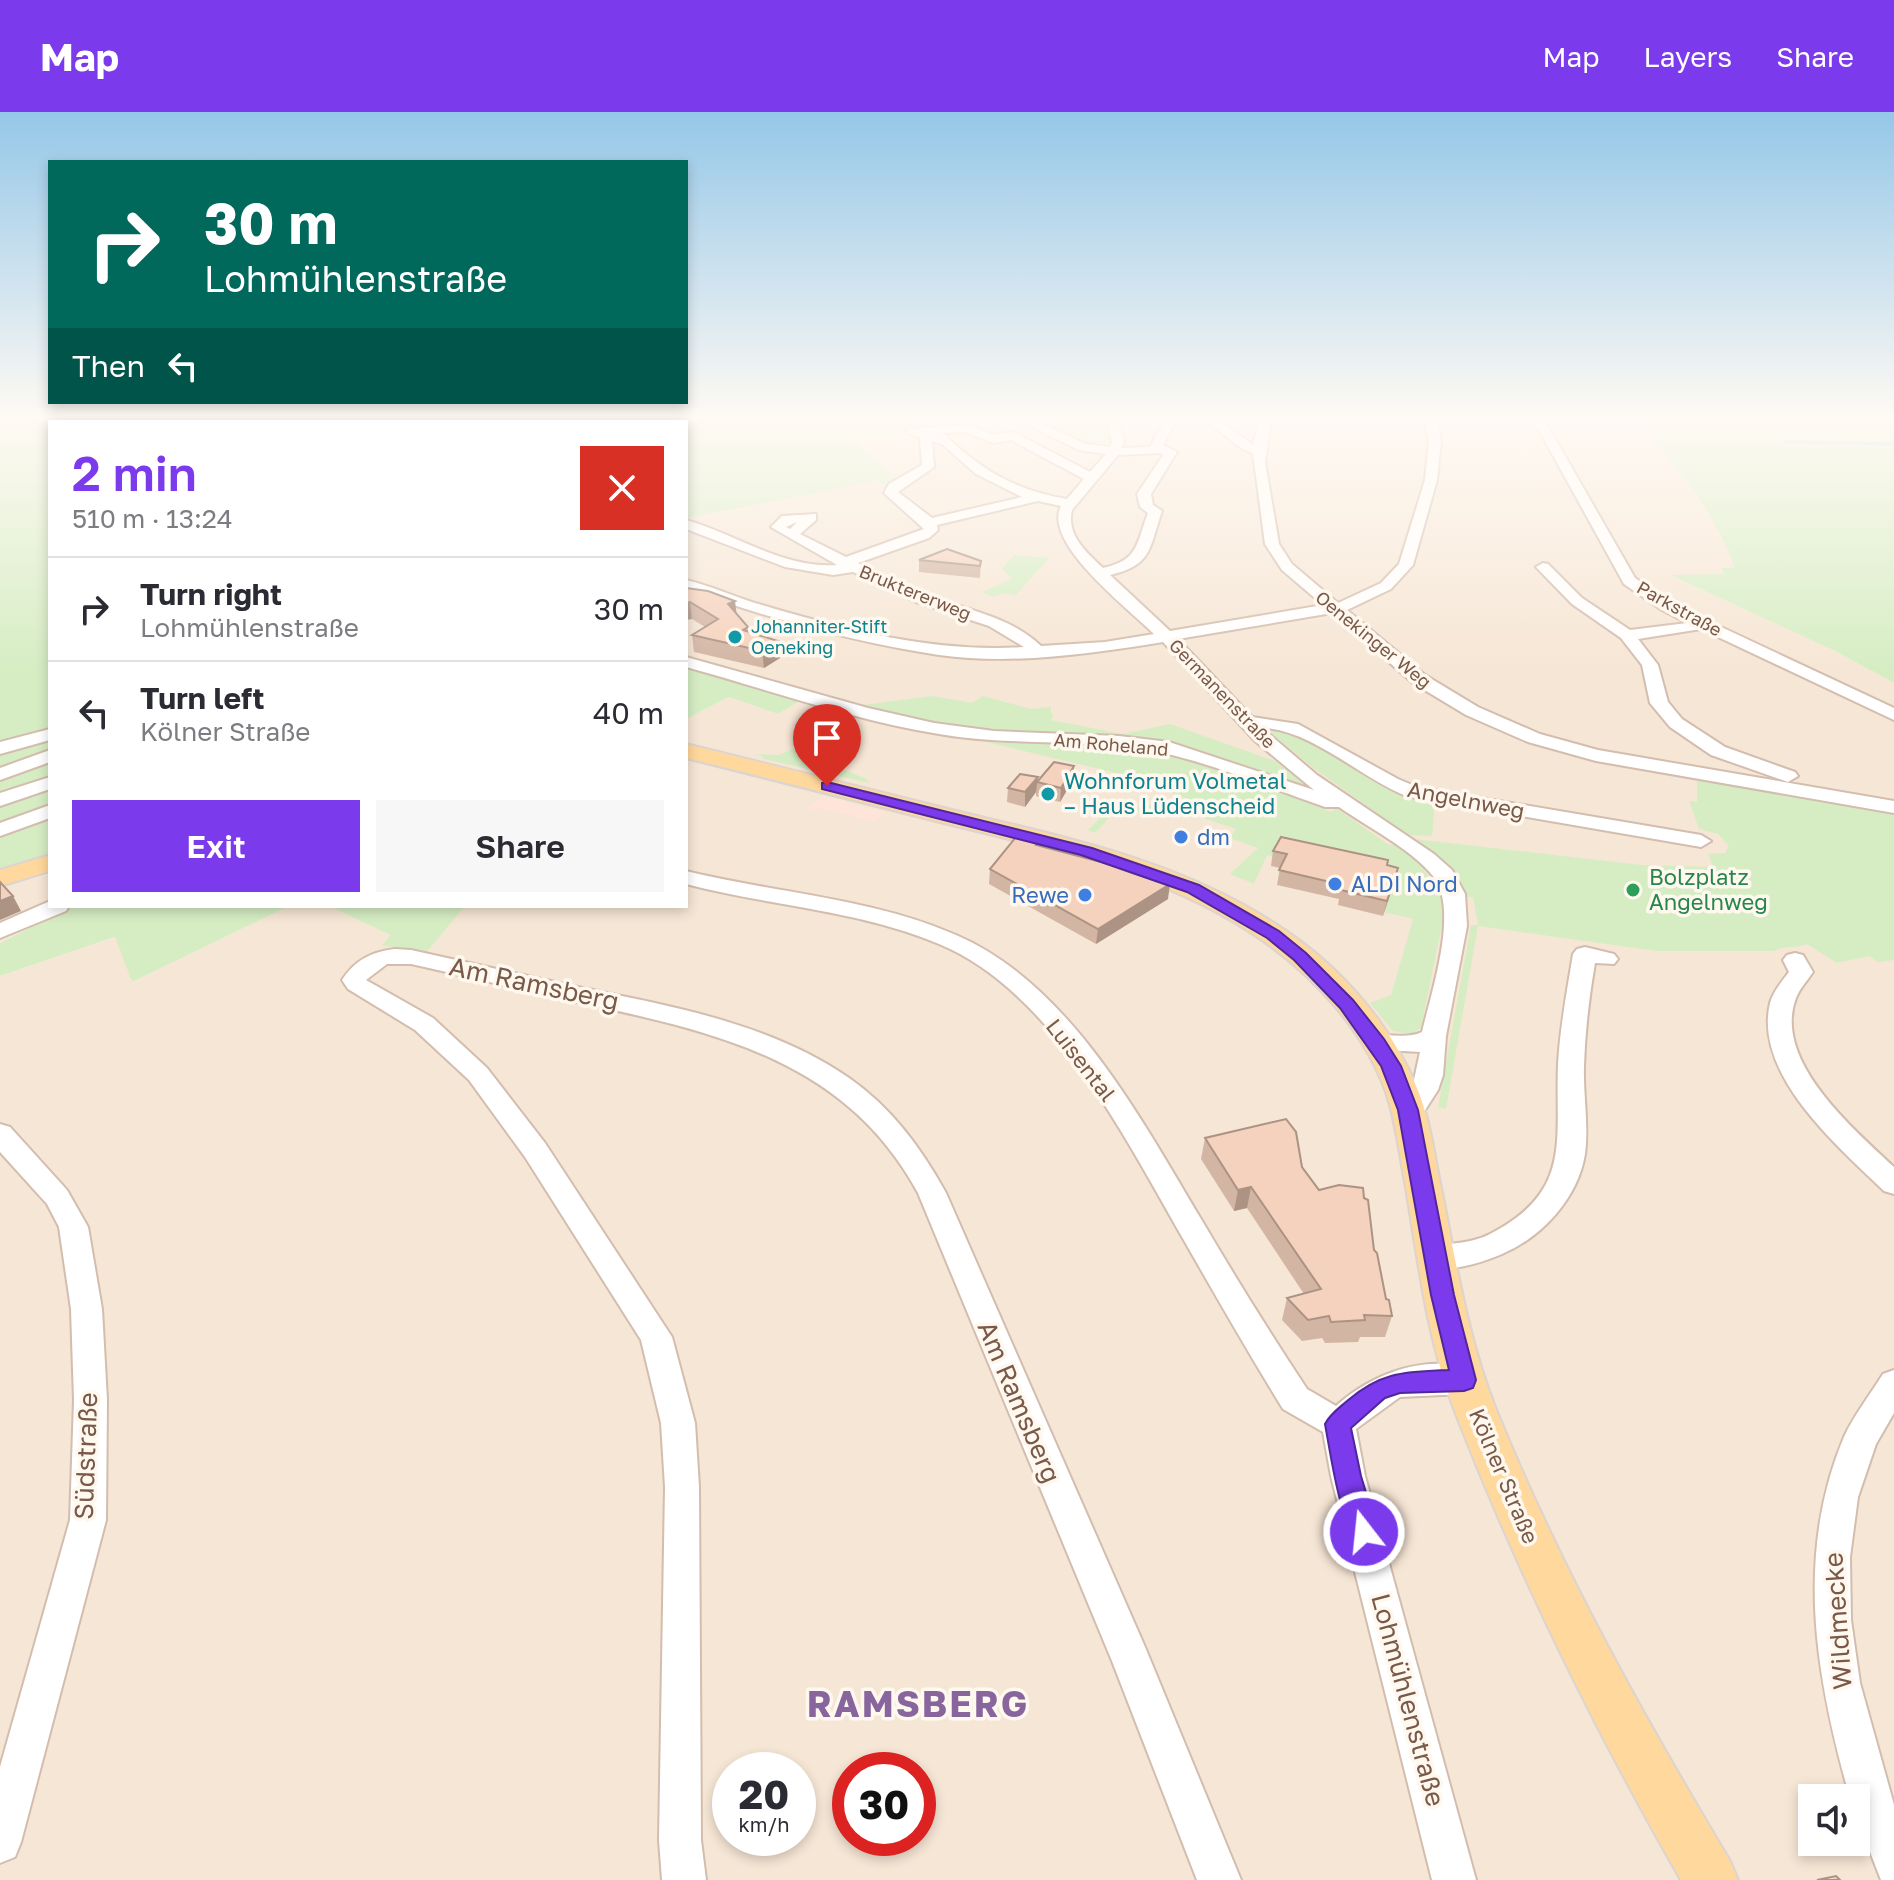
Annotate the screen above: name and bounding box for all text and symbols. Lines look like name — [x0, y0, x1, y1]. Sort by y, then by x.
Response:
text: Map — [40, 34, 119, 79]
text: Map — [1542, 40, 1600, 73]
text: Layers — [1644, 40, 1732, 73]
text: Share — [1776, 40, 1854, 73]
text: 30 m — [204, 189, 338, 256]
icon: right — [72, 192, 176, 296]
text: Lohmühlenstraße — [204, 257, 507, 300]
icon: left — [161, 344, 205, 388]
text: Then — [72, 348, 145, 384]
text: 2 min — [72, 444, 197, 502]
button: close — [580, 446, 664, 530]
text: 510 m · 13:24 — [72, 503, 233, 534]
street label: Bruktererweg — [856, 560, 975, 625]
text: Turn right — [140, 576, 282, 612]
street label: Parkstraße — [1633, 576, 1726, 640]
street label: Oenekinger Weg — [1311, 586, 1436, 693]
icon: right — [72, 587, 116, 631]
text: 30 m — [594, 591, 664, 627]
text: Lohmühlenstraße — [140, 612, 359, 643]
place label: Johanniter-Stift Oeneking — [751, 615, 888, 658]
marker: Johanniter-Stift Oeneking — [726, 628, 744, 646]
street label: Germanenstraße — [1165, 634, 1280, 753]
text: Turn left — [140, 680, 265, 716]
icon: left — [72, 691, 116, 735]
text: 40 m — [593, 695, 664, 731]
pin — [793, 704, 861, 786]
text: Kölner Straße — [140, 716, 310, 747]
icon: arrive — [805, 716, 849, 760]
street label: Am Roheland — [1053, 728, 1169, 760]
place label: Wohnforum Volmetal – Haus Lüdenscheid — [1064, 767, 1287, 819]
street label: Angelnweg — [1405, 775, 1527, 824]
marker: Wohnforum Volmetal – Haus Lüdenscheid — [1039, 785, 1057, 803]
button: Exit — [72, 800, 360, 892]
button: Share — [376, 800, 664, 892]
place label: dm — [1197, 823, 1230, 850]
marker: dm — [1172, 828, 1190, 846]
place label: Bolzplatz Angelnweg — [1649, 863, 1768, 915]
place label: ALDI Nord — [1351, 870, 1458, 897]
marker: ALDI Nord — [1326, 875, 1344, 893]
place label: Rewe — [1011, 881, 1069, 908]
marker: Bolzplatz Angelnweg — [1624, 881, 1642, 899]
marker: Rewe — [1076, 886, 1094, 904]
street label: Am Ramsberg — [446, 950, 622, 1017]
street label: Luisental — [1041, 1013, 1122, 1106]
street label: Am Ramsberg — [971, 1316, 1067, 1487]
street label: Südstraße — [68, 1392, 103, 1520]
street label: Kölner Straße — [1464, 1404, 1545, 1547]
position arrow — [1322, 1490, 1406, 1574]
street label: Wildmecke — [1817, 1551, 1858, 1691]
street label: Lohmühlenstraße — [1365, 1590, 1452, 1810]
district label: RAMSBERG — [807, 1682, 1029, 1725]
speed limit sign: 30 — [832, 1752, 936, 1856]
text: 20 — [739, 1770, 789, 1818]
map controls — [1798, 1784, 1870, 1856]
button: sound — [1798, 1784, 1870, 1856]
text: km/h — [739, 1812, 789, 1836]

